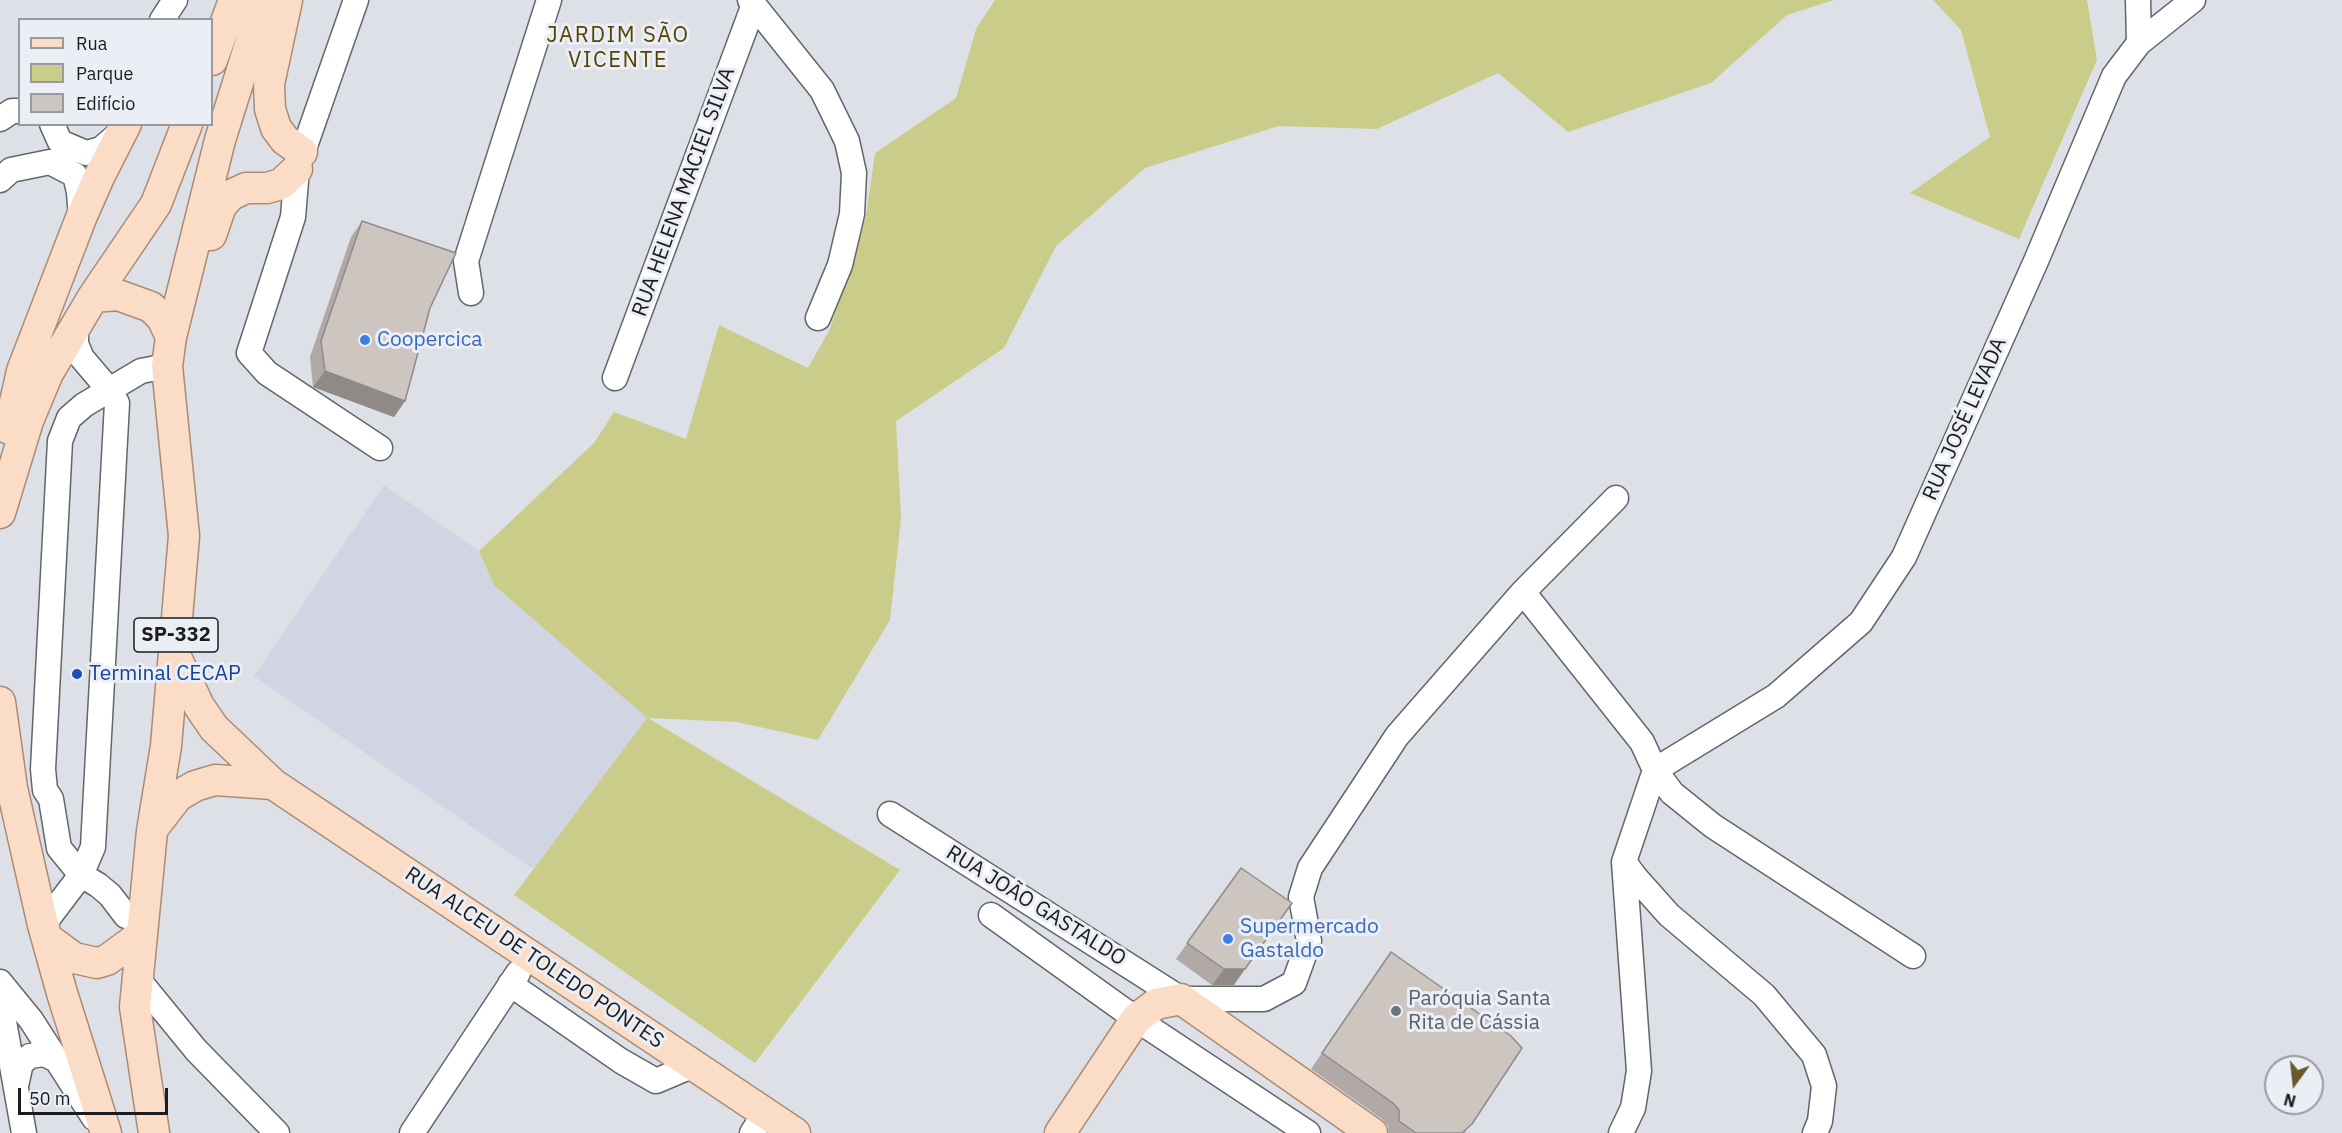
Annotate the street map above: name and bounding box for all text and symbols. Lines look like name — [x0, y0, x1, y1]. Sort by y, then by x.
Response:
legend — [18, 18, 213, 126]
district label: JARDIM SÃO VICENTE — [546, 23, 690, 74]
text: Rua — [76, 32, 107, 55]
text: Parque — [76, 62, 133, 85]
street label: RUA HELENA MACIEL SILVA — [627, 64, 741, 320]
text: Edifício — [76, 92, 135, 115]
place label: Coopercica — [377, 327, 482, 353]
marker: Coopercica — [358, 333, 372, 347]
street label: RUA JOSÉ LEVADA — [1918, 334, 2012, 504]
road number: SP-332 — [134, 618, 218, 652]
place label: Terminal CECAP — [89, 661, 241, 687]
marker: Terminal CECAP — [70, 667, 84, 681]
street label: RUA JOÃO GASTALDO — [941, 840, 1131, 972]
street label: RUA ALCEU DE TOLEDO PONTES — [400, 862, 668, 1054]
place label: Supermercado Gastaldo — [1240, 914, 1379, 964]
marker: Supermercado Gastaldo — [1221, 932, 1235, 946]
place label: Paróquia Santa Rita de Cássia — [1408, 986, 1551, 1036]
marker: Paróquia Santa Rita de Cássia — [1389, 1004, 1403, 1018]
north arrow — [2264, 1055, 2324, 1115]
scale bar — [21, 1076, 171, 1114]
text: 50 m — [29, 1087, 71, 1110]
text: N — [2282, 1089, 2298, 1112]

